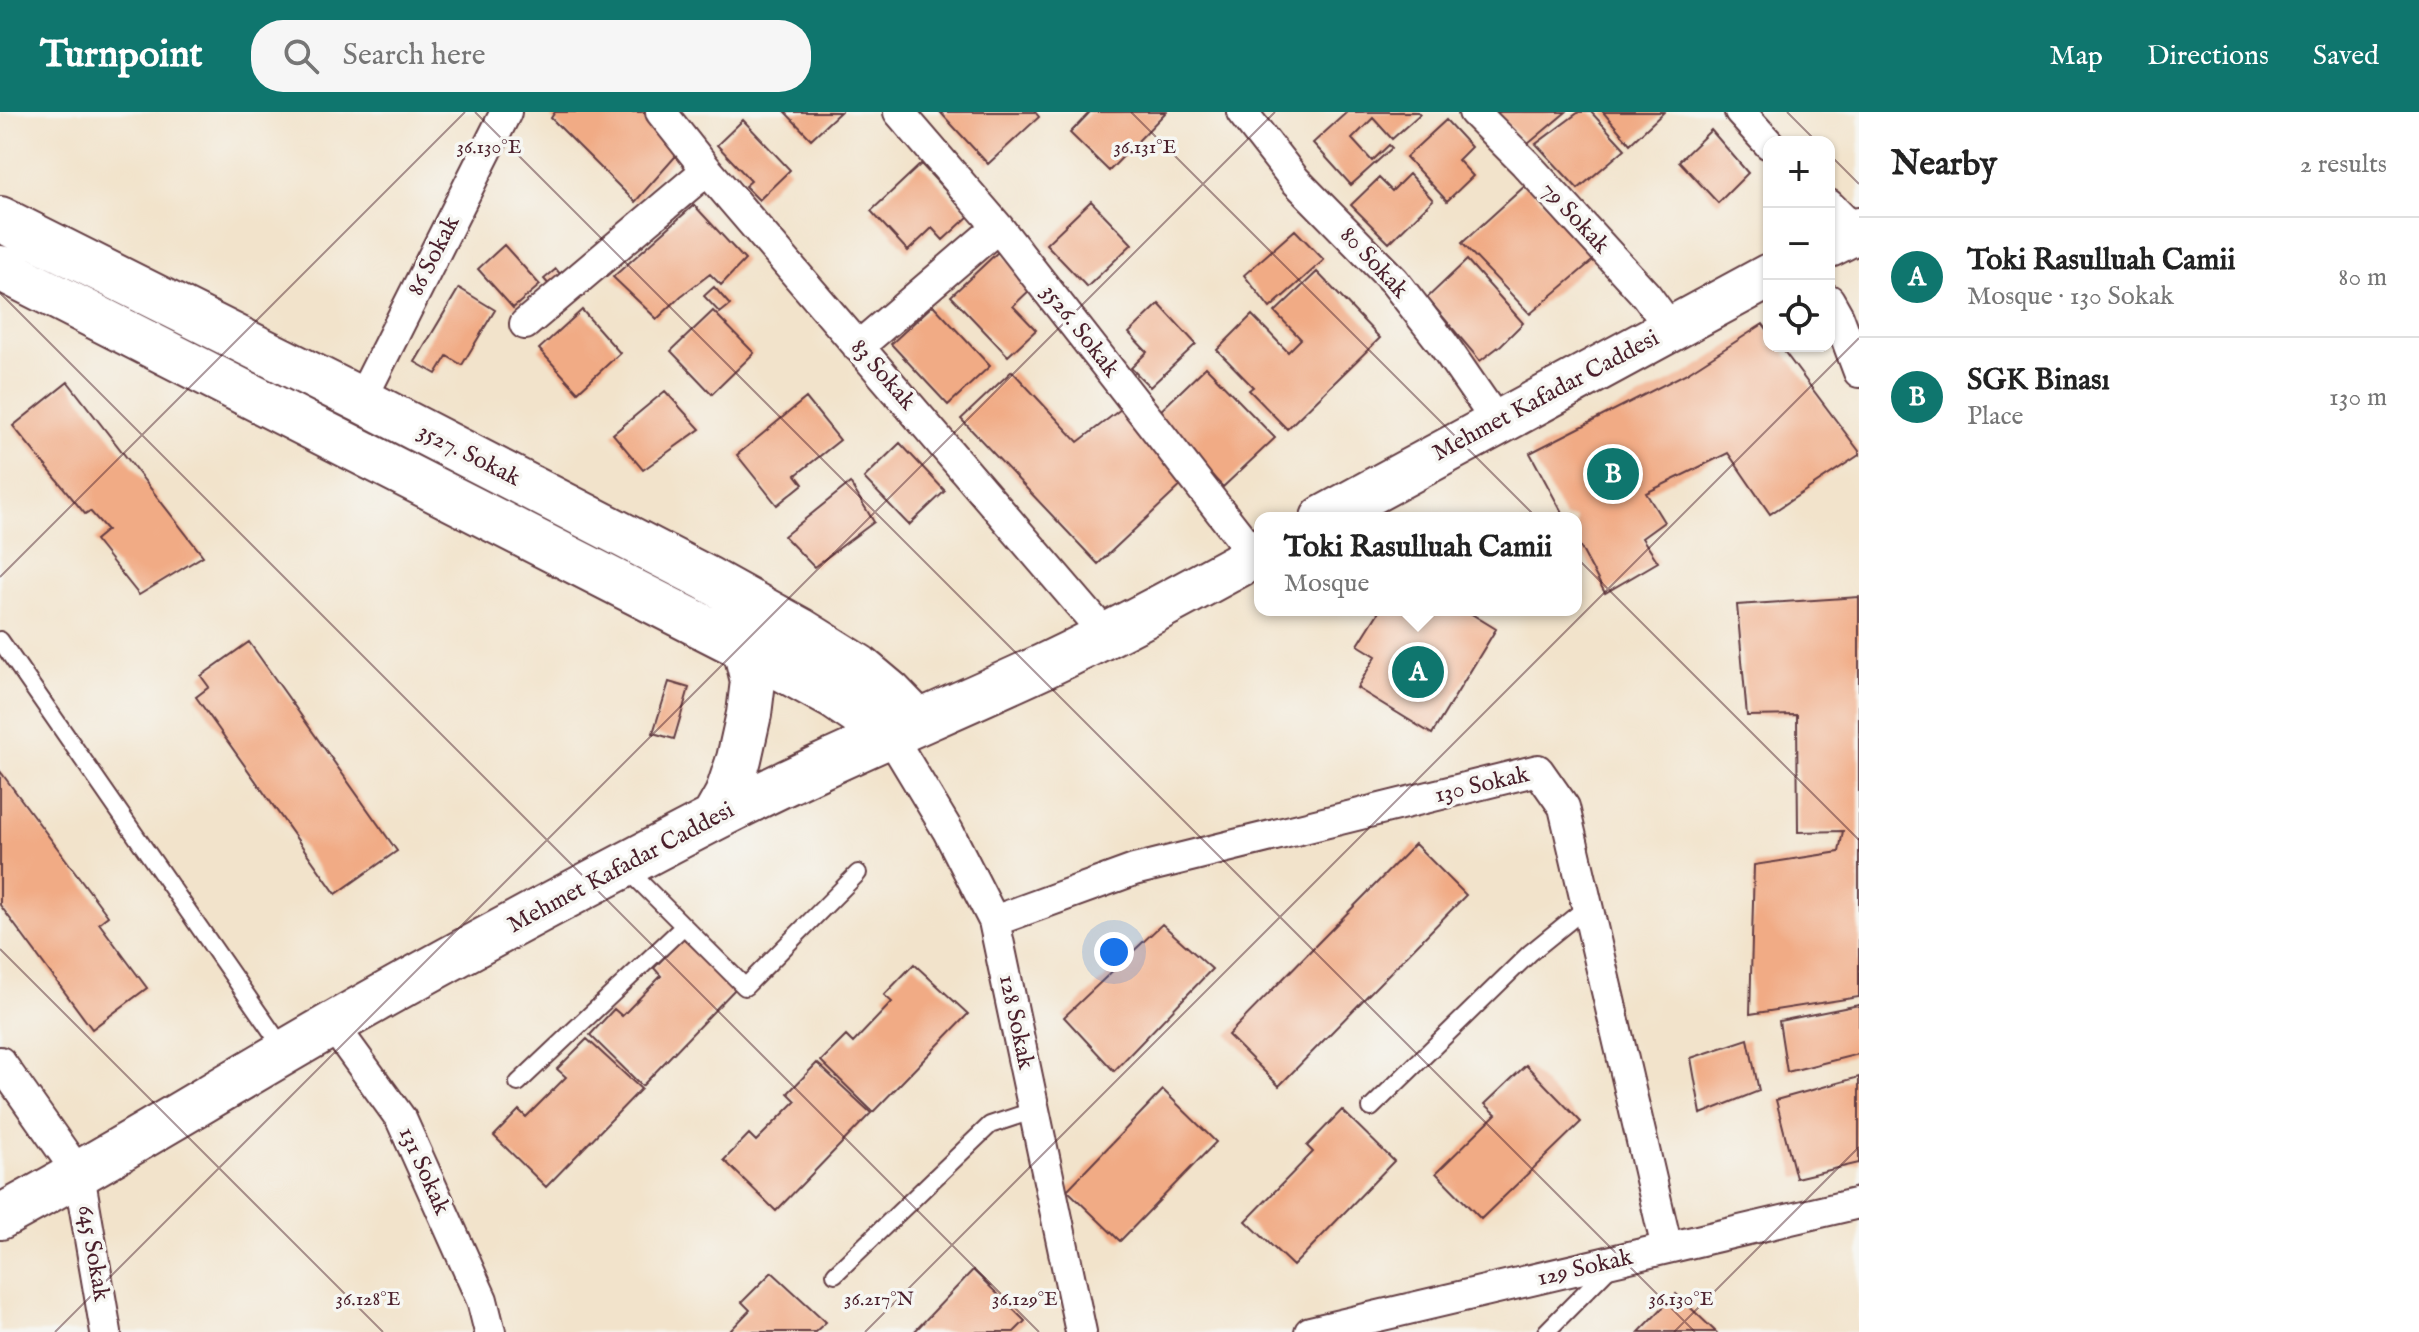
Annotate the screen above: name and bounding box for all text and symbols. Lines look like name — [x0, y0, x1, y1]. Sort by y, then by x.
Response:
search box — [251, 20, 811, 92]
text: Turnpoint — [40, 32, 203, 80]
icon: search — [279, 34, 323, 78]
text: Search here — [343, 37, 486, 75]
text: Map — [2049, 39, 2103, 74]
text: Directions — [2147, 39, 2269, 74]
text: Saved — [2313, 39, 2379, 74]
text: 36.130°E — [456, 135, 522, 160]
text: 36.131°E — [1114, 135, 1177, 160]
map controls — [1763, 136, 1835, 352]
button: + — [1763, 136, 1835, 208]
text: Nearby — [1891, 143, 1997, 186]
text: 2 results — [2300, 148, 2387, 181]
street label: 79 Sokak — [1534, 175, 1616, 261]
button: − — [1763, 208, 1835, 280]
street label: 86 Sokak — [401, 211, 467, 301]
street label: 80 Sokak — [1333, 220, 1415, 306]
text: Toki Rasulluah Camii — [1967, 242, 2236, 280]
text: A — [1908, 261, 1926, 294]
text: 80 m — [2338, 261, 2387, 294]
street label: 3526. Sokak — [1034, 278, 1126, 384]
button: locate — [1763, 280, 1835, 352]
text: Mosque · 130 Sokak — [1967, 280, 2174, 313]
street label: Mehmet Kafadar Caddesi — [1427, 323, 1665, 469]
street label: 83 Sokak — [843, 333, 923, 417]
text: SGK Binası — [1967, 362, 2110, 400]
text: B — [1908, 381, 1926, 414]
text: 130 m — [2329, 381, 2387, 414]
text: Place — [1967, 400, 2023, 433]
street label: 3527. Sokak — [412, 416, 526, 494]
pin: B — [1587, 444, 1639, 504]
popup — [1254, 512, 1582, 616]
text: Toki Rasulluah Camii — [1284, 529, 1552, 567]
text: Mosque — [1284, 567, 1369, 600]
pin: A — [1392, 642, 1444, 702]
street label: 130 Sokak — [1432, 759, 1532, 811]
street label: Mehmet Kafadar Caddesi — [502, 795, 740, 941]
your location — [1094, 932, 1134, 972]
street label: 128 Sokak — [991, 972, 1041, 1072]
street label: 131 Sokak — [391, 1122, 457, 1220]
street label: 645 Sokak — [69, 1203, 117, 1304]
street label: 129 Sokak — [1534, 1242, 1636, 1294]
text: 36.128°E — [335, 1287, 401, 1312]
text: 36.217°N — [844, 1287, 914, 1312]
text: 36.129°E — [992, 1287, 1058, 1312]
text: 36.130°E — [1648, 1287, 1714, 1312]

